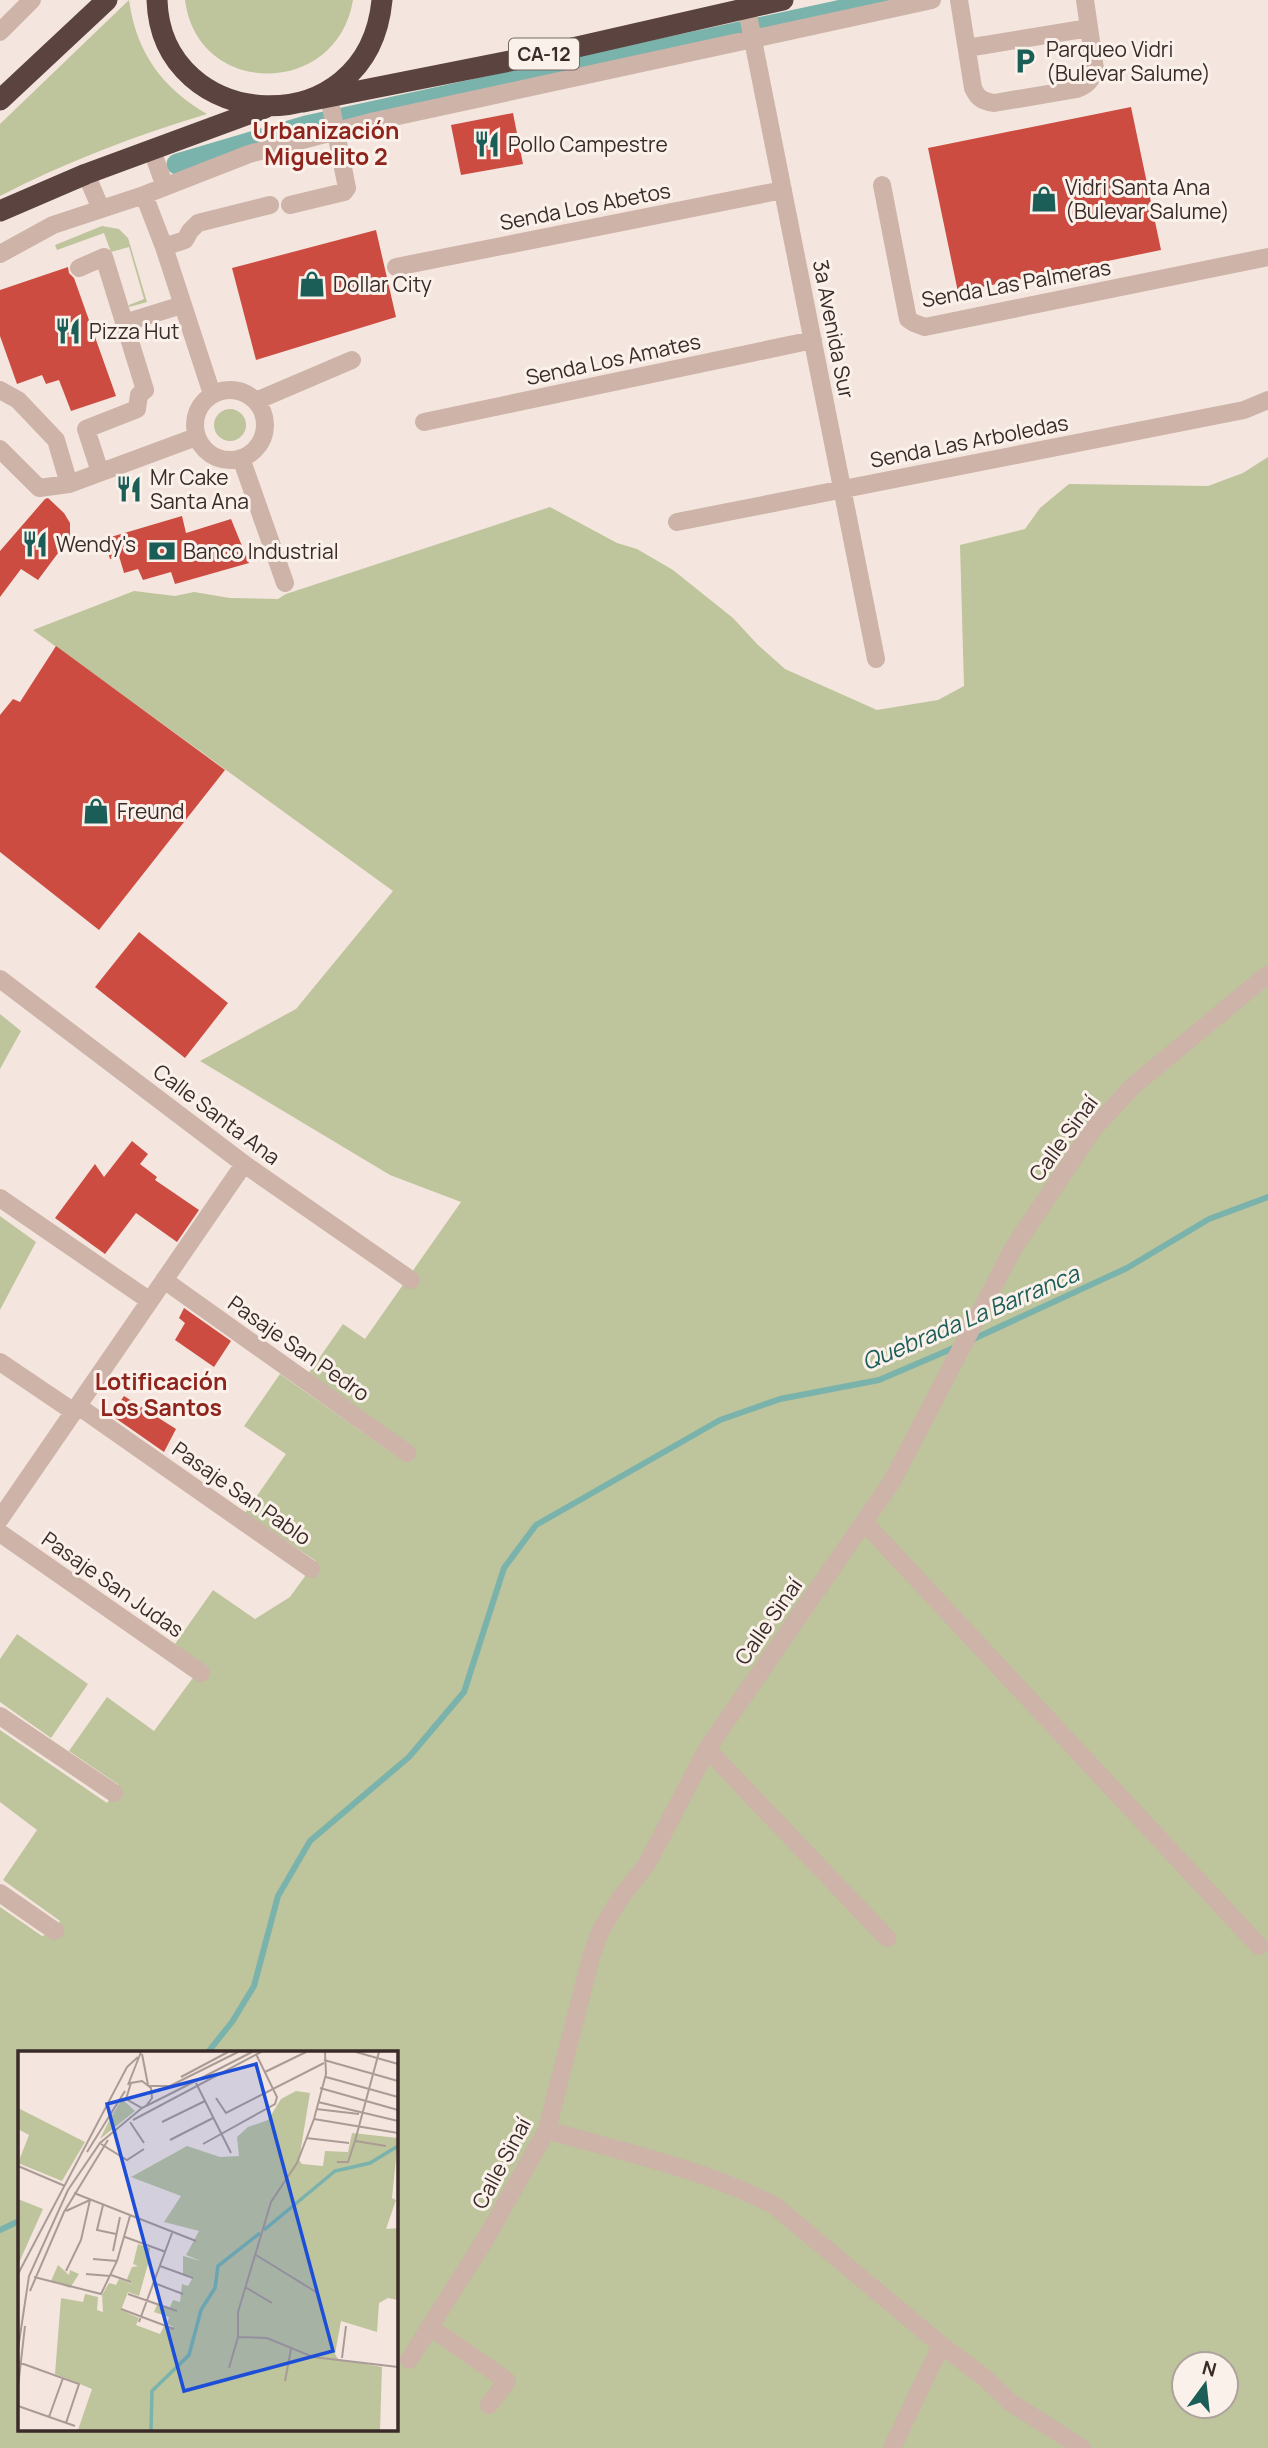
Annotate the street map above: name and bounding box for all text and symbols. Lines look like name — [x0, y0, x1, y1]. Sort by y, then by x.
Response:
place label: Parqueo Vidri (Bulevar Salume) — [1046, 35, 1211, 87]
road number: CA-12 — [509, 38, 579, 70]
parking icon: Parqueo Vidri (Bulevar Salume) — [1010, 46, 1040, 76]
district label: Urbanización Miguelito 2 — [253, 114, 399, 172]
restaurant icon: Pollo Campestre — [472, 129, 502, 159]
place label: Pollo Campestre — [508, 130, 668, 158]
place label: Vidri Santa Ana (Bulevar Salume) — [1065, 173, 1230, 225]
street label: Senda Los Abetos — [497, 176, 673, 236]
shop icon: Vidri Santa Ana (Bulevar Salume) — [1029, 184, 1059, 214]
street label: Senda Las Palmeras — [919, 253, 1113, 313]
street label: 3a Avenida Sur — [807, 257, 861, 401]
shop icon: Dollar City — [297, 269, 327, 299]
place label: Dollar City — [333, 270, 432, 298]
restaurant icon: Pizza Hut — [53, 316, 83, 346]
place label: Pizza Hut — [89, 317, 179, 345]
street label: Senda Los Amates — [523, 327, 703, 391]
street label: Senda Las Arboledas — [868, 408, 1070, 474]
place label: Mr Cake Santa Ana — [150, 463, 249, 515]
restaurant icon: Mr Cake Santa Ana — [114, 474, 144, 504]
restaurant icon: Wendy's — [20, 529, 50, 559]
place label: Wendy's — [56, 530, 136, 558]
bank icon: Banco Industrial — [147, 536, 177, 566]
place label: Banco Industrial — [183, 537, 339, 565]
shop icon: Freund — [81, 796, 111, 826]
place label: Freund — [117, 797, 185, 825]
street label: Calle Santa Ana — [148, 1057, 286, 1171]
street label: Calle Sinaí — [1022, 1089, 1104, 1187]
water label: Quebrada La Barranca — [857, 1256, 1085, 1377]
street label: Pasaje San Pedro — [223, 1289, 375, 1407]
district label: Lotificación Los Santos — [95, 1365, 227, 1423]
street label: Pasaje San Pablo — [167, 1435, 317, 1551]
street label: Pasaje San Judas — [37, 1525, 189, 1643]
street label: Calle Sinaí — [728, 1572, 808, 1670]
inset map — [18, 2051, 397, 2430]
street label: Calle Sinaí — [465, 2112, 537, 2214]
north arrow — [1170, 2350, 1240, 2420]
text: N — [1199, 2354, 1219, 2383]

